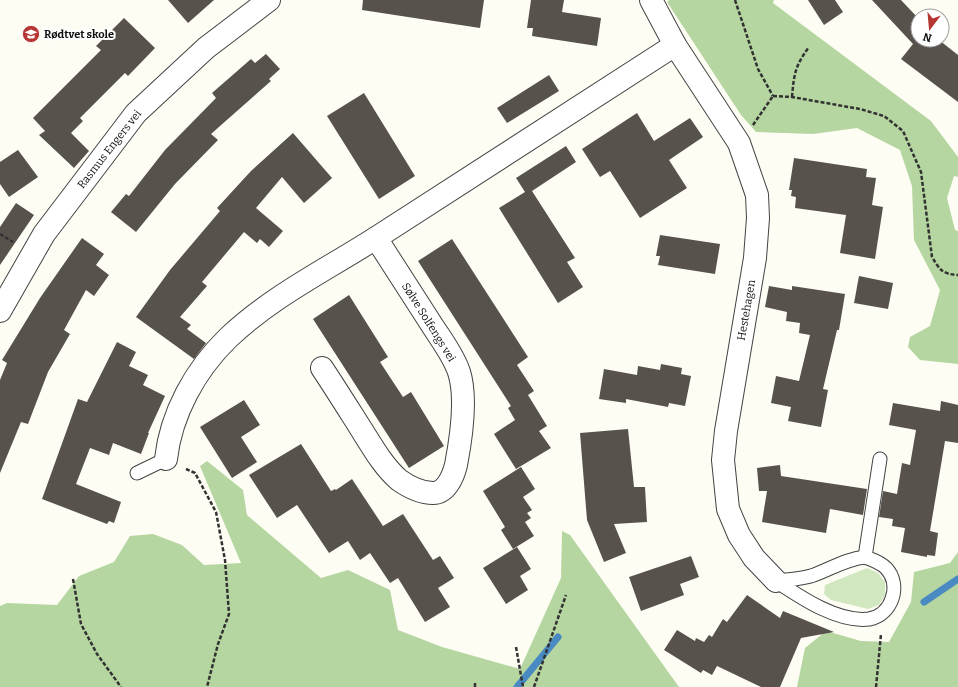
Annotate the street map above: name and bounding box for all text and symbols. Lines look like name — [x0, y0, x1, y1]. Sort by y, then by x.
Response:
north arrow — [910, 8, 950, 48]
school or university icon: Rødtvet skole — [21, 24, 41, 44]
place label: Rødtvet skole — [44, 28, 114, 41]
text: N — [921, 30, 933, 45]
street label: Rasmus Engers vei — [75, 107, 144, 191]
street label: Hestehagen — [735, 279, 758, 342]
street label: Sølve Solfengs vei — [399, 280, 458, 365]

